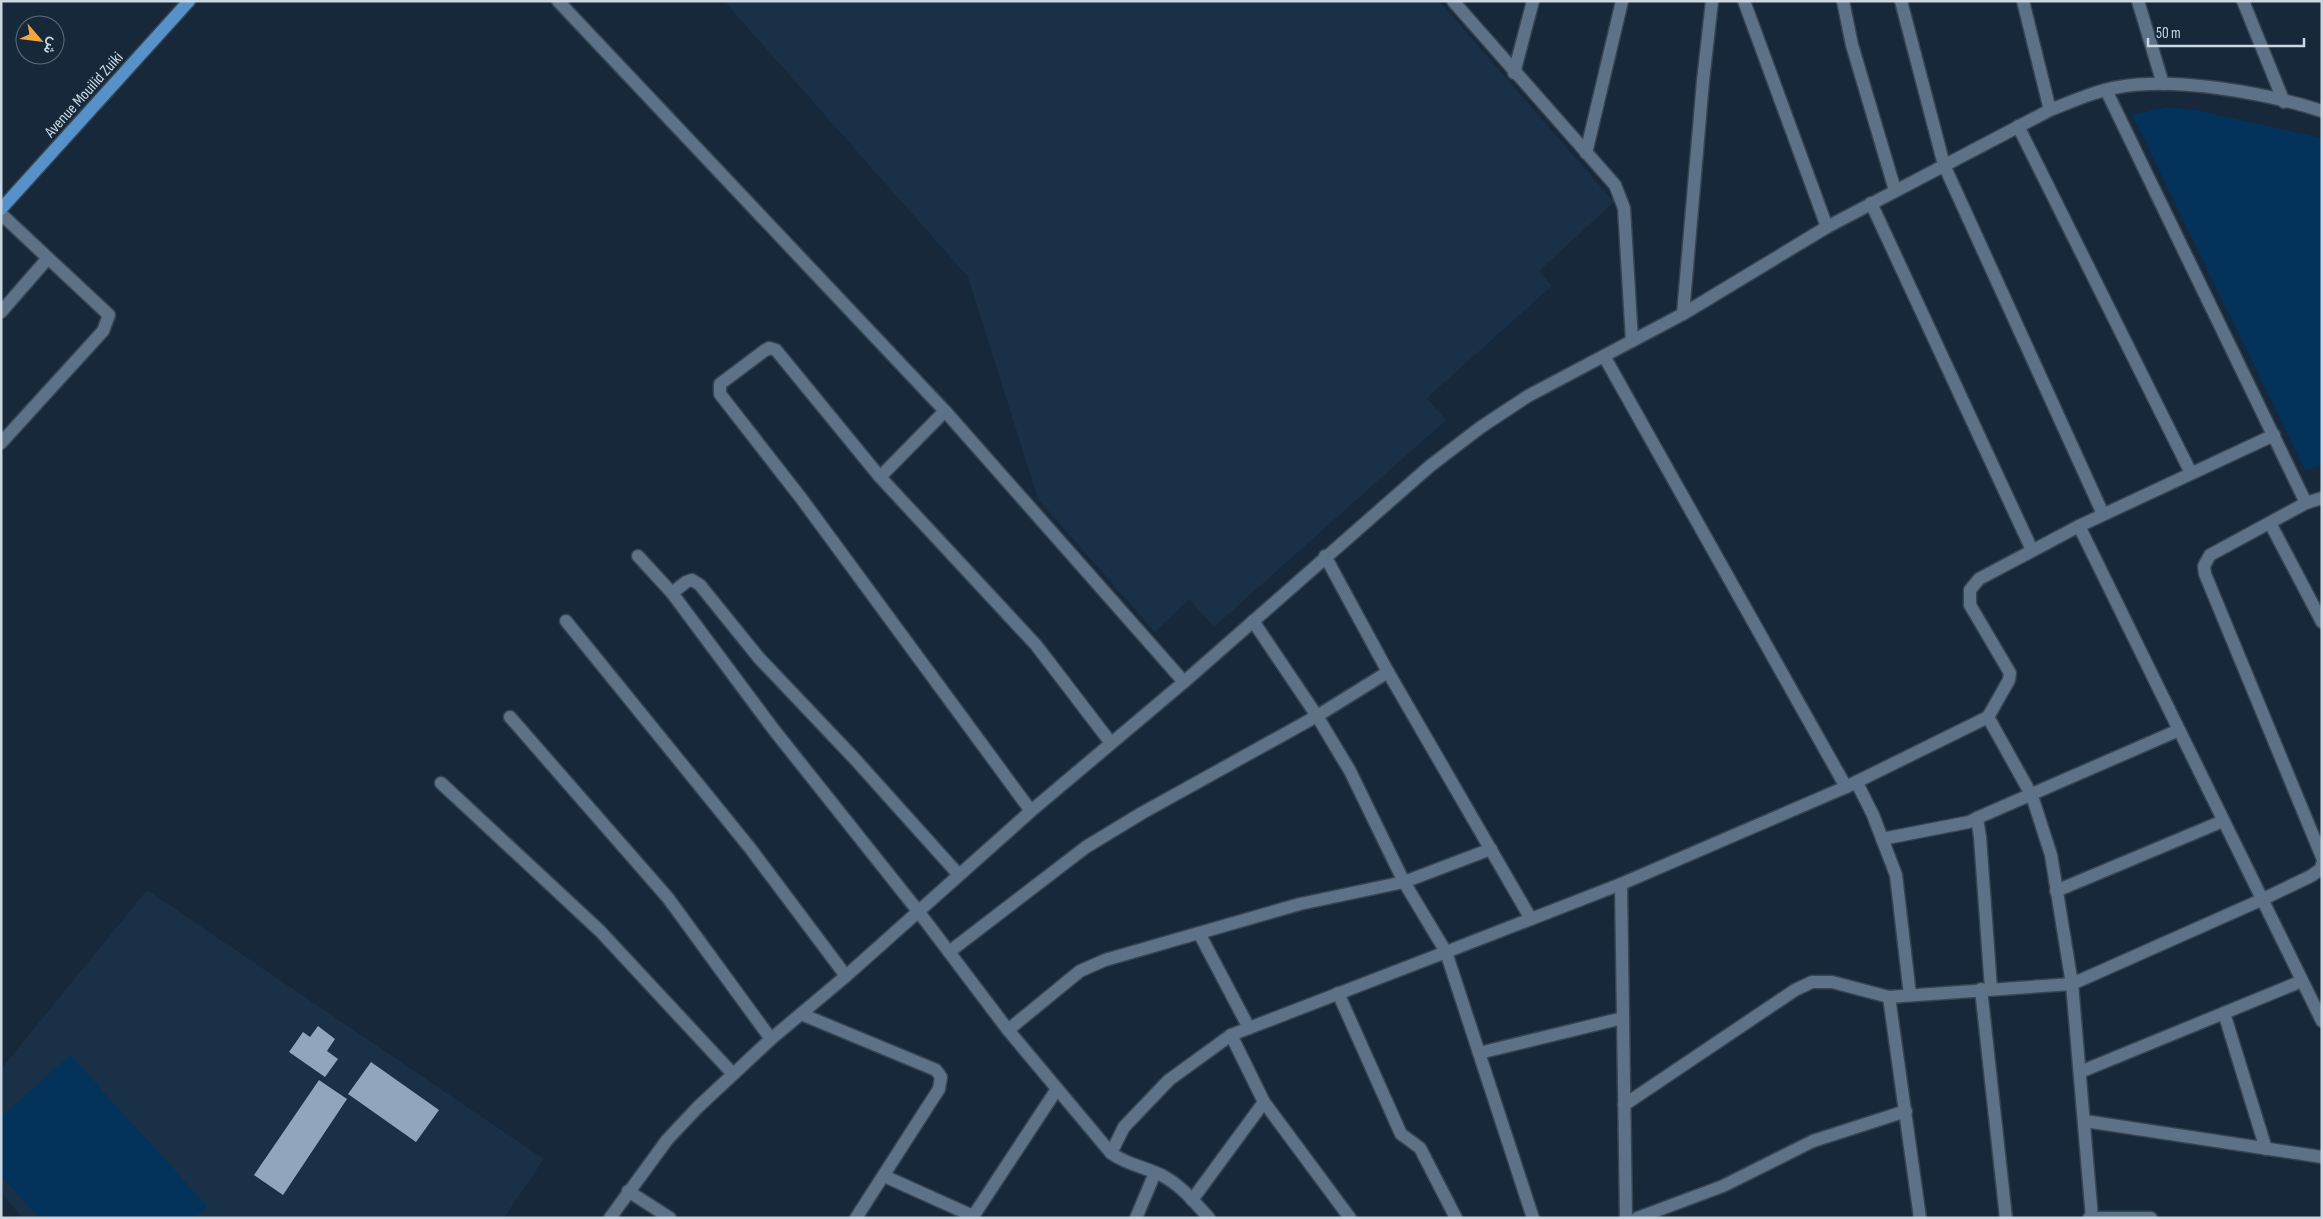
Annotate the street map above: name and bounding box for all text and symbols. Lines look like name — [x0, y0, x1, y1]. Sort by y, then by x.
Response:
north arrow — [15, 15, 65, 65]
scale bar — [2148, 15, 2304, 47]
text: 50 m — [2156, 24, 2181, 43]
text: ش — [40, 34, 62, 57]
street label: Avenue Mouilid Zuiki — [40, 48, 127, 142]

